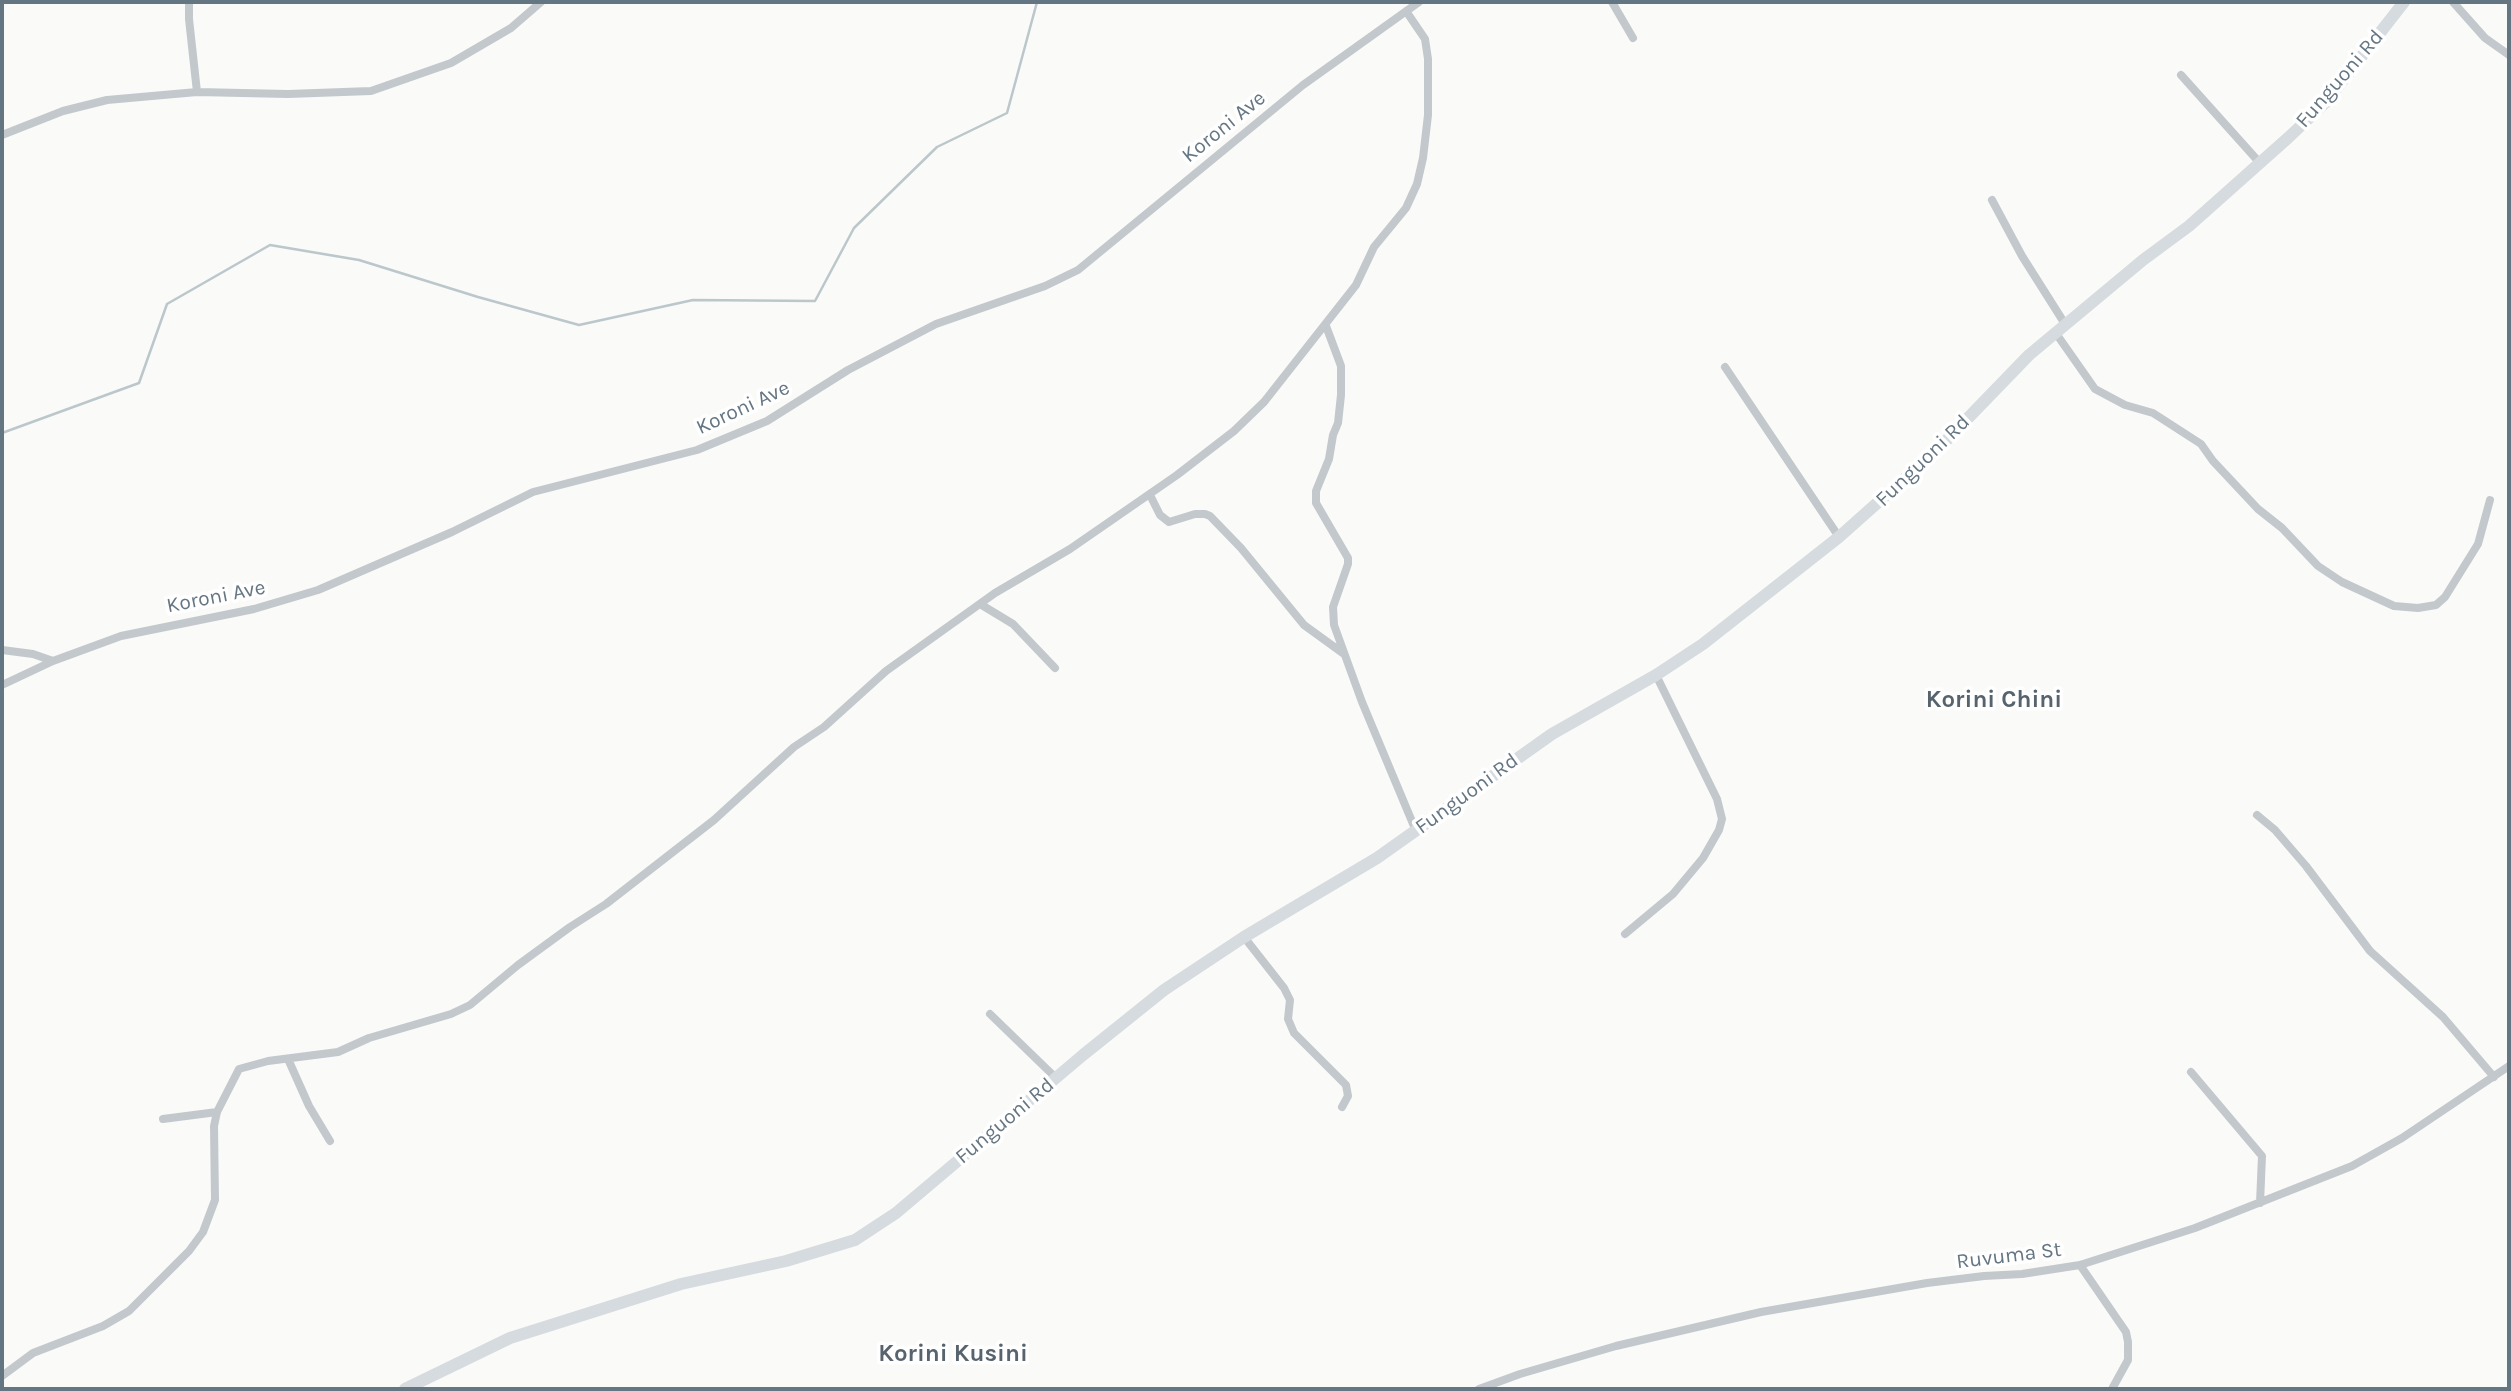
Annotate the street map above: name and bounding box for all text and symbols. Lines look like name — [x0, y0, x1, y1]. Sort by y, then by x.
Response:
street label: Funguoni Rd — [2291, 25, 2389, 133]
street label: Koroni Ave — [1177, 86, 1271, 168]
street label: Koroni Ave — [692, 375, 794, 441]
street label: Funguoni Rd — [1871, 410, 1975, 512]
street label: Koroni Ave — [164, 575, 268, 619]
district label: Korini Chini — [1926, 686, 2062, 714]
street label: Funguoni Rd — [1411, 748, 1523, 840]
street label: Funguoni Rd — [950, 1072, 1060, 1170]
street label: Ruvuma St — [1955, 1237, 2063, 1275]
district label: Korini Kusini — [878, 1340, 1028, 1368]

